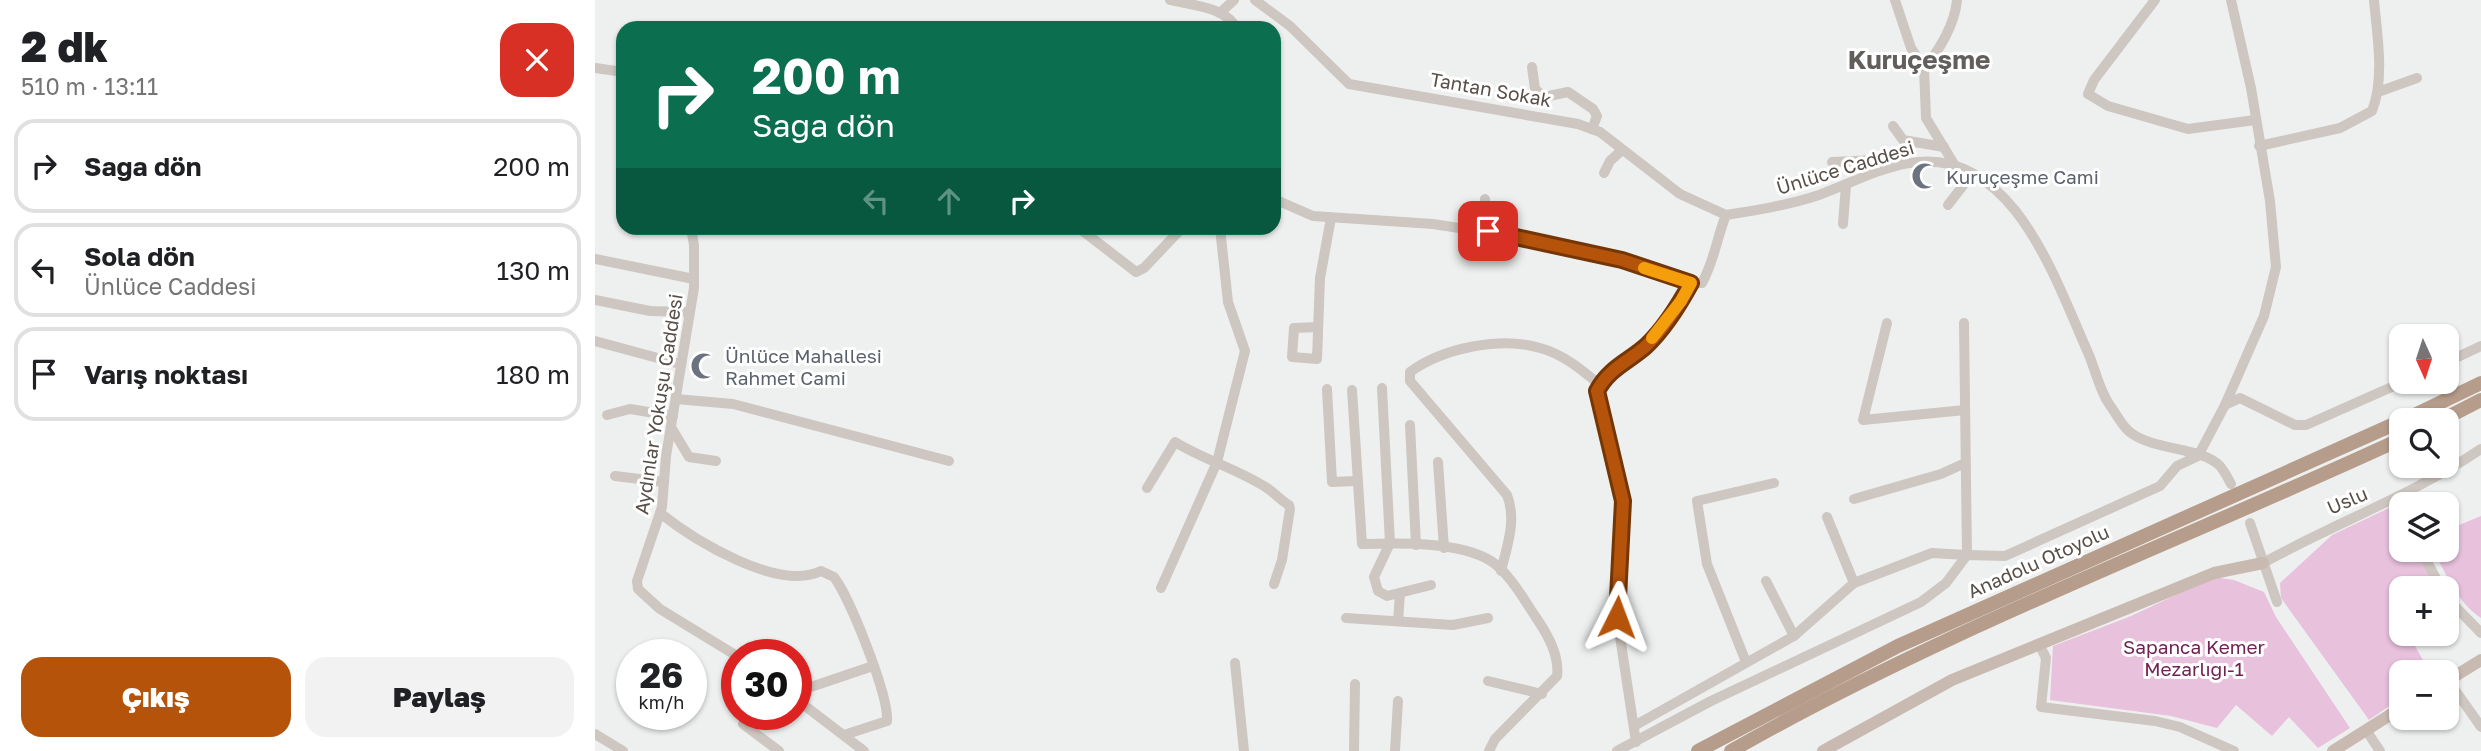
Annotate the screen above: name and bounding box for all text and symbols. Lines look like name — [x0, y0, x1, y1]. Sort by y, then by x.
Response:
text: 2 dk — [21, 21, 108, 71]
button: close — [500, 23, 574, 97]
district label: Kuruçeşme — [1848, 44, 1990, 75]
text: 200 m — [752, 46, 901, 105]
icon: right — [637, 49, 728, 140]
street label: Tantan Sokak — [1429, 67, 1554, 111]
text: 510 m · 13:11 — [21, 72, 158, 100]
text: Sağa dön — [752, 106, 895, 144]
street label: Ünlüce Caddesi — [1774, 135, 1916, 199]
icon: right — [25, 147, 63, 185]
text: Sağa dön — [84, 151, 201, 182]
text: 200 m — [493, 151, 570, 182]
mosque icon: Kuruçeşme Cami — [1910, 161, 1940, 191]
place label: Kuruçeşme Cami — [1946, 165, 2099, 188]
icon: left — [857, 182, 895, 220]
icon: ahead — [930, 182, 968, 220]
icon: right — [1003, 182, 1041, 220]
pin — [1458, 201, 1518, 261]
icon: arrive — [1469, 212, 1507, 250]
text: Sola dön — [84, 241, 195, 272]
icon: left — [25, 251, 63, 289]
text: 130 m — [497, 255, 570, 286]
text: Ünlüce Caddesi — [84, 272, 256, 300]
street label: Aydınlar Yokuşu Caddesi — [629, 292, 687, 516]
north arrow — [2389, 324, 2459, 394]
map controls — [2389, 324, 2459, 730]
place label: Ünlüce Mahallesi Rahmet Cami — [725, 344, 882, 389]
mosque icon: Ünlüce Mahallesi Rahmet Cami — [689, 351, 719, 381]
icon: arrive — [25, 355, 63, 393]
text: Varış noktası — [84, 359, 248, 390]
text: 180 m — [496, 359, 570, 390]
button: search — [2389, 408, 2459, 478]
street label: Uslu — [2323, 481, 2371, 519]
button: layers — [2389, 492, 2459, 562]
street label: Anadolu Otoyolu — [1964, 519, 2112, 603]
button: + — [2389, 576, 2459, 646]
position arrow — [1580, 580, 1654, 654]
park label: Sapanca Kemer Mezarlığı-1 — [2123, 635, 2266, 680]
speed limit sign: 30 — [721, 639, 812, 730]
text: 26 — [640, 654, 683, 696]
button: Çıkış — [21, 657, 291, 737]
button: Paylaş — [305, 657, 574, 737]
button: − — [2389, 660, 2459, 730]
text: km/h — [639, 691, 684, 713]

